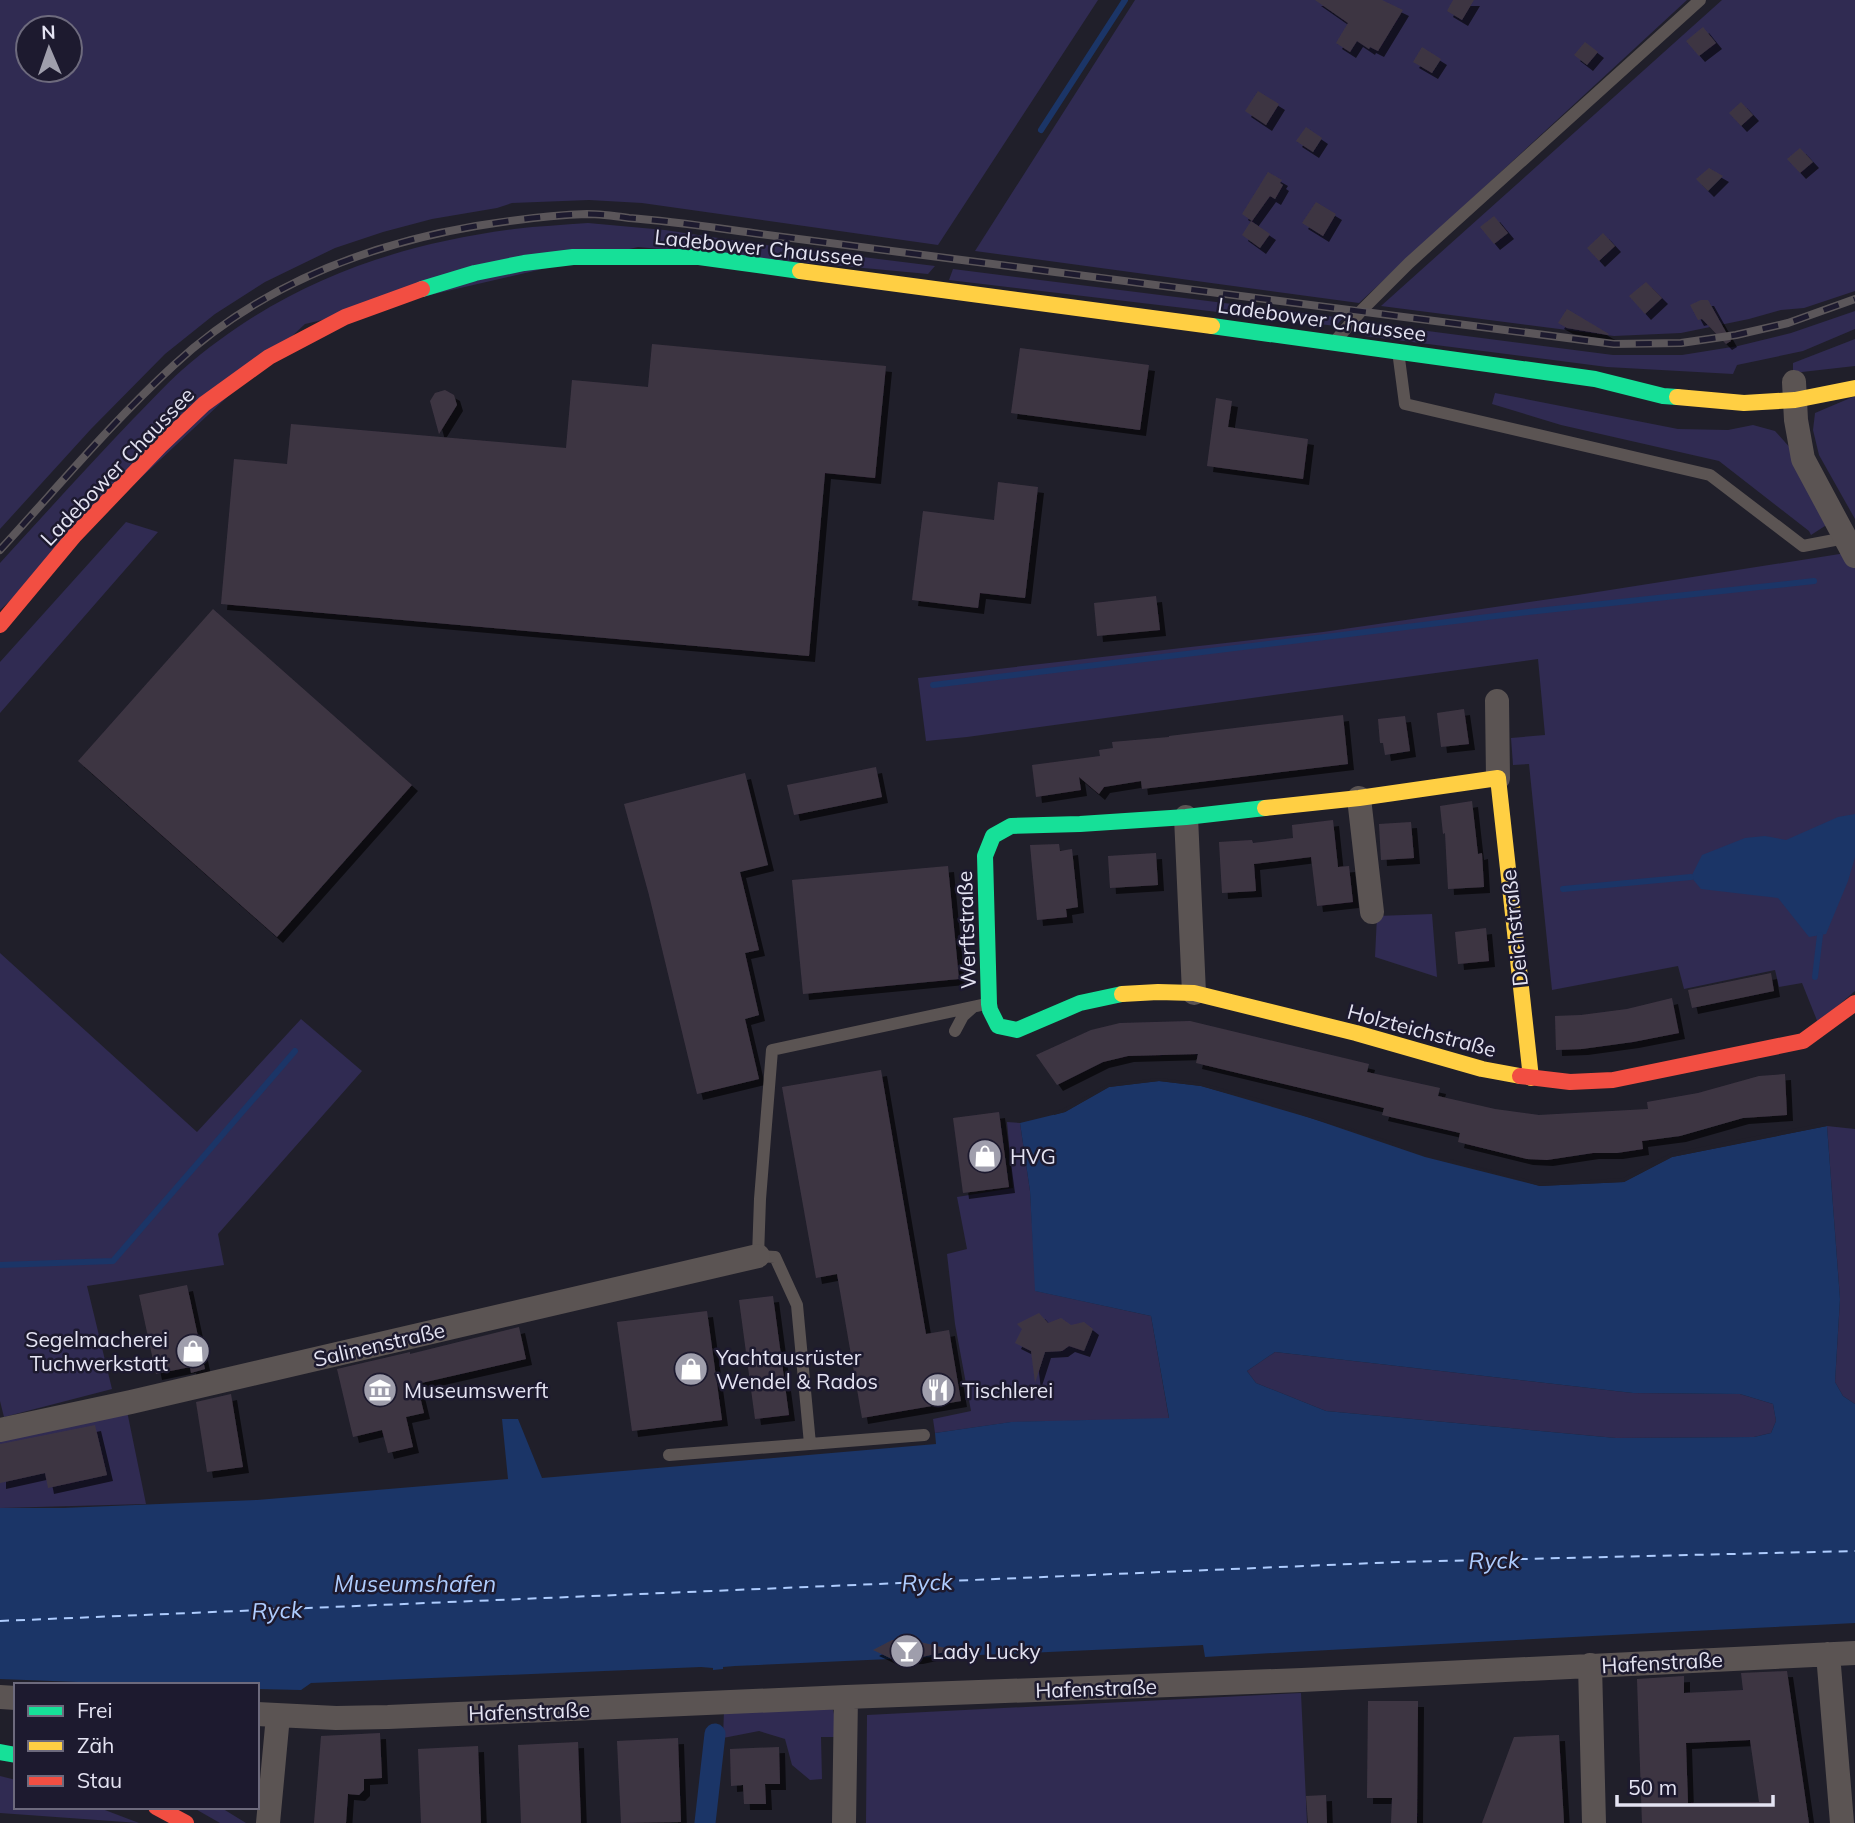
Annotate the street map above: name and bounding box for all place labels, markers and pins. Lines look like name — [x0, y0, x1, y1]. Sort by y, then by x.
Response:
shop icon: HVG — [966, 1137, 1004, 1175]
place label: HVG — [1010, 1143, 1056, 1169]
place label: Segelmacherei Tuchwerkstatt — [25, 1326, 168, 1376]
shop icon: Segelmacherei Tuchwerkstatt — [174, 1332, 212, 1370]
place label: Yachtausrüster Wendel & Rados — [715, 1344, 878, 1394]
shop icon: Yachtausrüster Wendel & Rados — [672, 1350, 710, 1388]
museum icon: Museumswerft — [361, 1371, 399, 1409]
restaurant icon: Tischlerei — [919, 1371, 957, 1409]
place label: Museumswerft — [404, 1377, 548, 1403]
place label: Tischlerei — [962, 1377, 1053, 1403]
bar icon: Lady Lucky — [888, 1632, 926, 1670]
place label: Lady Lucky — [932, 1638, 1041, 1664]

